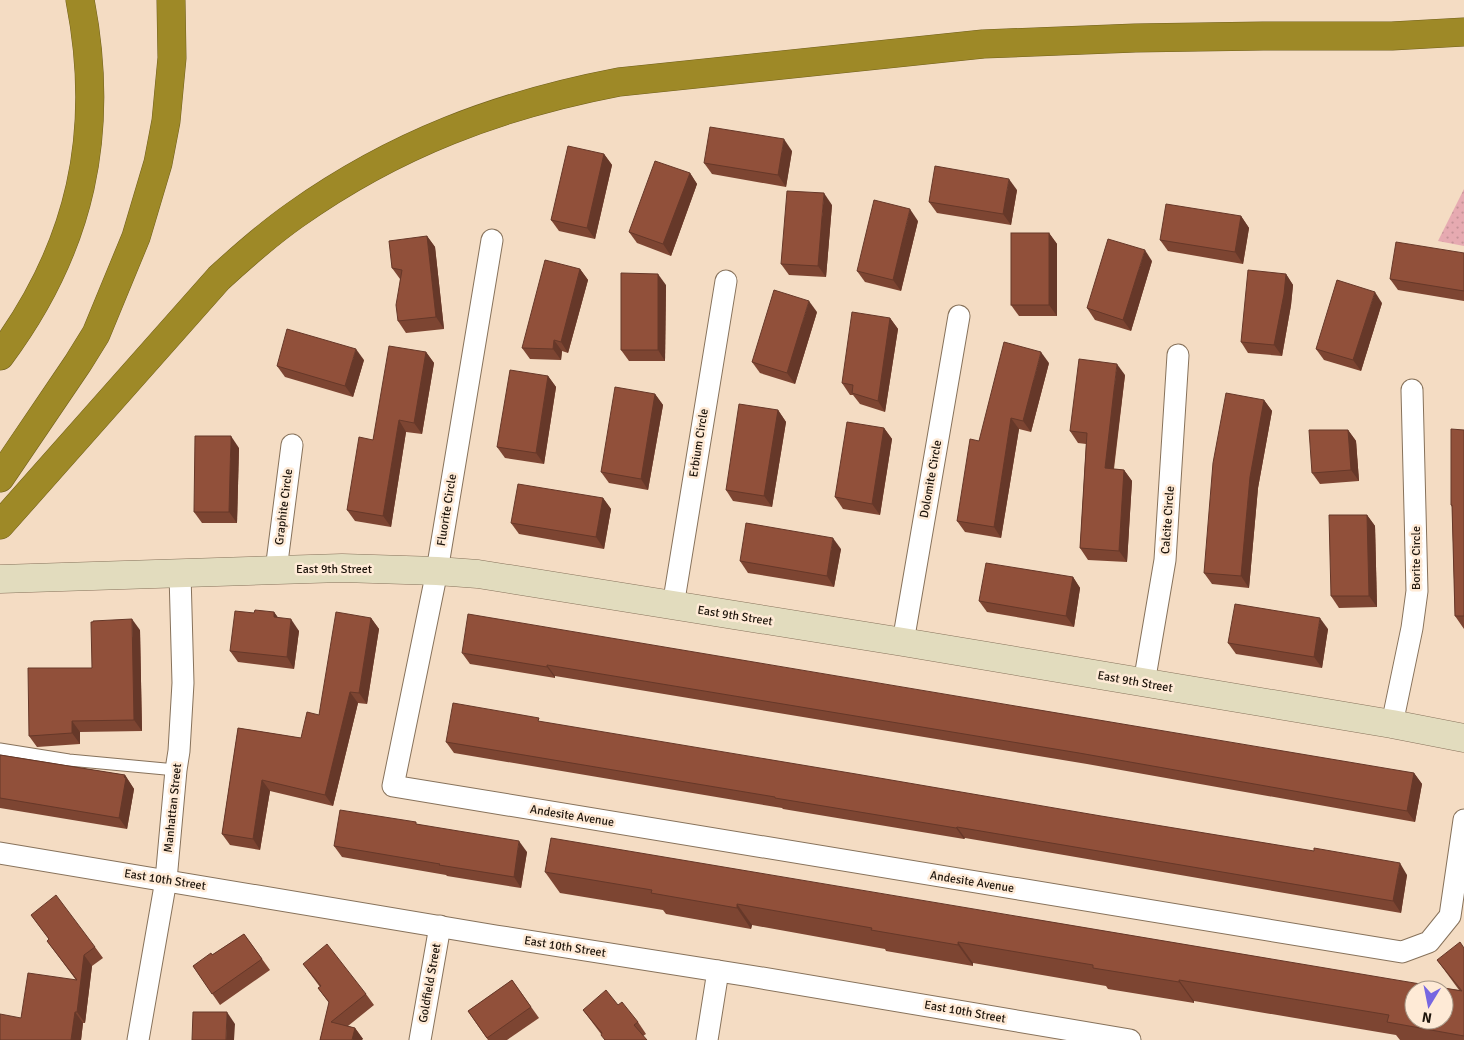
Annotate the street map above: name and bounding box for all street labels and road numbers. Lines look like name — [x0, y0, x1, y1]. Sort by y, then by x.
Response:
street label: Erbium Circle — [686, 408, 712, 478]
street label: Dolomite Circle — [917, 439, 945, 519]
street label: Graphite Circle — [272, 468, 296, 546]
street label: Fluorite Circle — [434, 473, 460, 547]
street label: Calcite Circle — [1158, 486, 1178, 554]
street label: Borite Circle — [1409, 526, 1424, 590]
street label: East 9th Street — [296, 562, 372, 577]
street label: East 9th Street — [696, 603, 774, 629]
street label: East 9th Street — [1096, 668, 1174, 696]
street label: Manhattan Street — [161, 763, 185, 853]
street label: Andesite Avenue — [529, 802, 615, 830]
street label: East 10th Street — [123, 866, 207, 894]
street label: Andesite Avenue — [929, 868, 1015, 896]
street label: East 10th Street — [523, 933, 607, 961]
street label: Goldfield Street — [416, 942, 444, 1024]
street label: East 10th Street — [923, 997, 1007, 1027]

